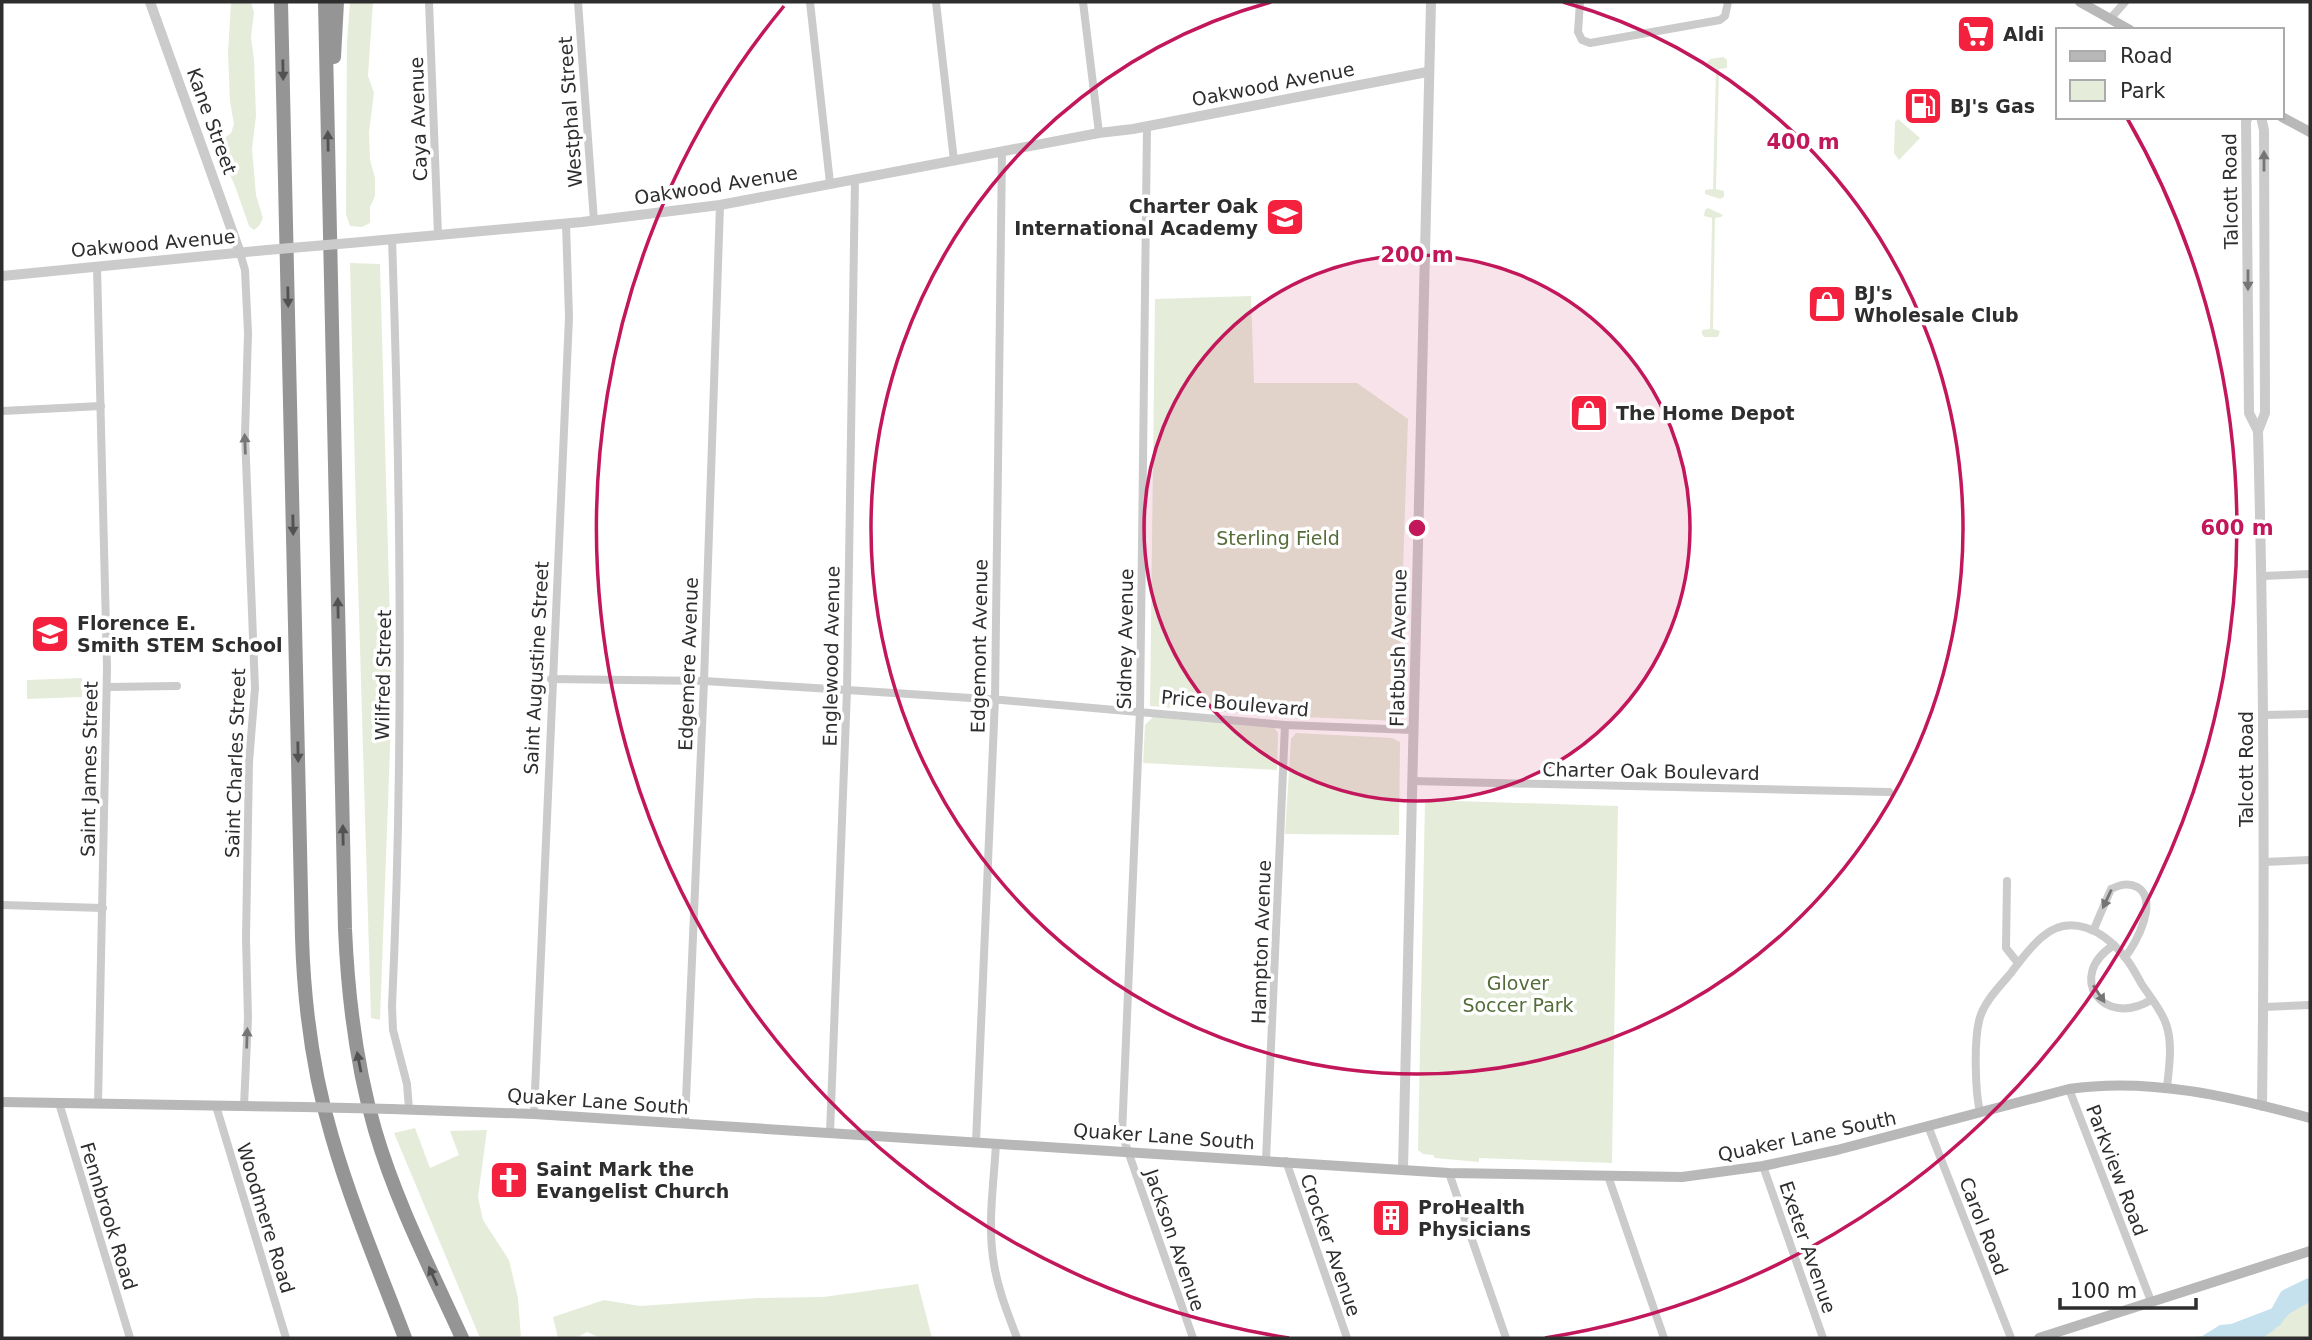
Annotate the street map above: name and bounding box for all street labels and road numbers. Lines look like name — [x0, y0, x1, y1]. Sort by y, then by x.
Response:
street label: Westphal Street — [554, 36, 586, 188]
street label: Caya Avenue — [405, 56, 431, 182]
street label: Oakwood Avenue — [1190, 57, 1356, 111]
street label: Kane Street — [183, 65, 241, 177]
street label: Talcott Road — [2218, 133, 2242, 250]
street label: Oakwood Avenue — [633, 161, 799, 209]
street label: Oakwood Avenue — [70, 225, 236, 261]
street label: Edgemont Avenue — [966, 559, 992, 733]
street label: Saint Augustine Street — [519, 561, 553, 775]
street label: Englewood Avenue — [818, 566, 844, 746]
street label: Sidney Avenue — [1113, 568, 1137, 710]
street label: Flatbush Avenue — [1386, 569, 1410, 727]
street label: Edgemere Avenue — [674, 577, 702, 751]
street label: Wilfred Street — [371, 610, 395, 740]
street label: Saint Charles Street — [221, 668, 249, 858]
street label: Saint James Street — [76, 681, 102, 857]
street label: Price Boulevard — [1160, 686, 1310, 720]
street label: Talcott Road — [2235, 711, 2257, 828]
street label: Charter Oak Boulevard — [1542, 758, 1760, 784]
street label: Hampton Avenue — [1247, 860, 1275, 1024]
street label: Quaker Lane South — [507, 1084, 689, 1118]
street label: Parkview Road — [2082, 1101, 2152, 1239]
street label: Quaker Lane South — [1716, 1106, 1898, 1166]
street label: Quaker Lane South — [1073, 1119, 1255, 1153]
street label: Fennbrook Road — [76, 1140, 142, 1292]
street label: Woodmere Road — [233, 1140, 299, 1296]
street label: Jackson Avenue — [1140, 1165, 1210, 1314]
street label: Crocker Avenue — [1296, 1171, 1366, 1319]
street label: Carol Road — [1955, 1174, 2013, 1278]
street label: Exeter Avenue — [1775, 1178, 1841, 1316]

